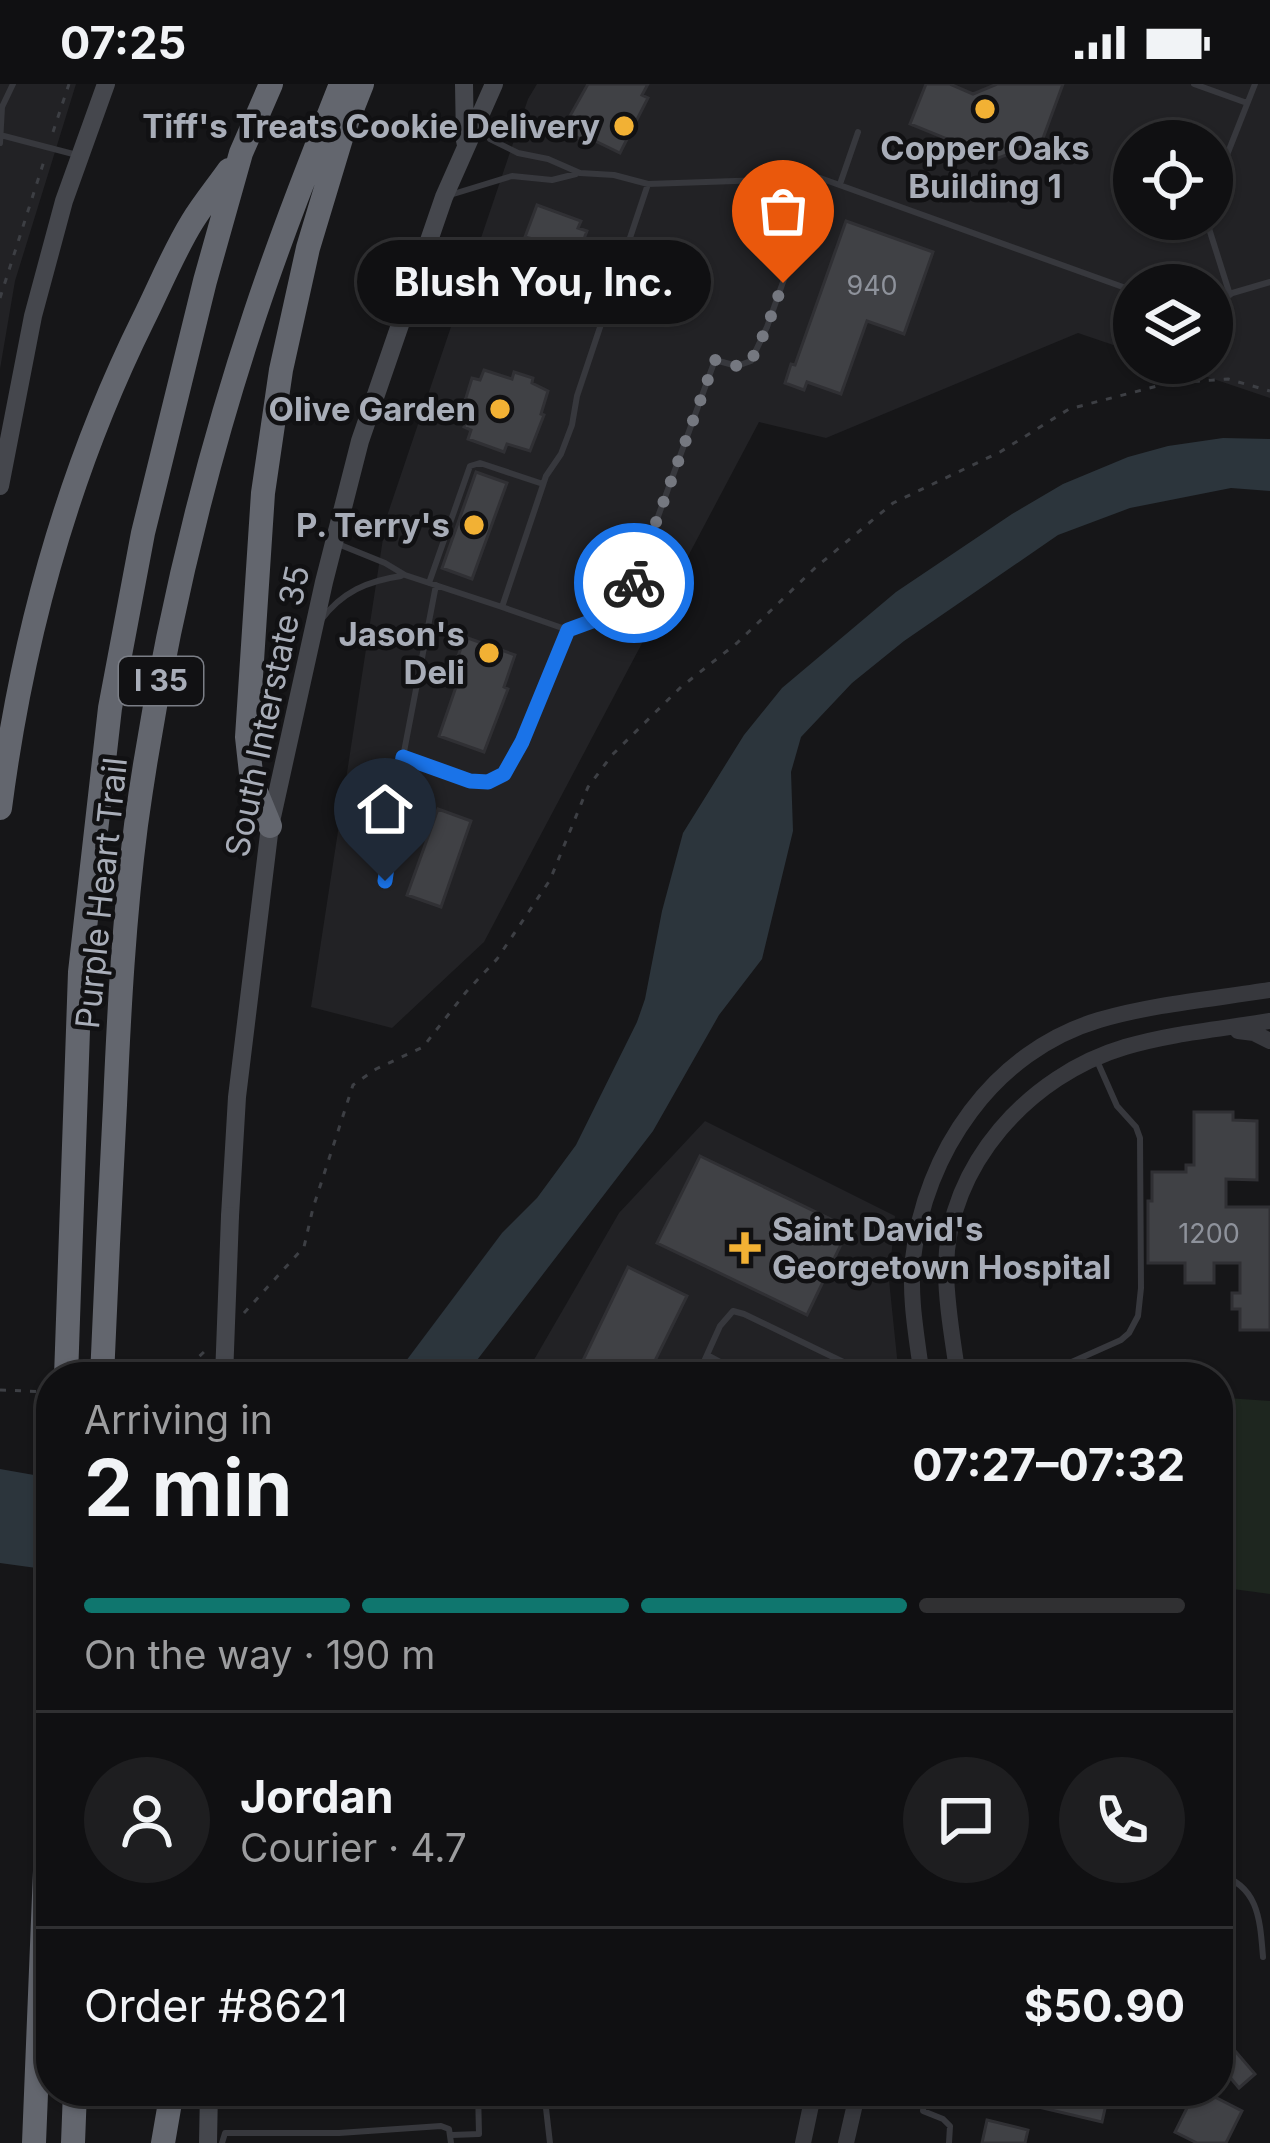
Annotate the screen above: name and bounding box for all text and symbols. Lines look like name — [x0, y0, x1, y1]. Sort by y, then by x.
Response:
text: 07:25 — [60, 15, 186, 70]
marker: Copper Oaks Building 1 — [972, 96, 998, 122]
place label: Tiff's Treats Cookie Delivery — [142, 106, 600, 146]
marker: Tiff's Treats Cookie Delivery — [611, 113, 637, 139]
map controls — [1113, 120, 1233, 384]
button: locate — [1113, 120, 1233, 240]
place label: Copper Oaks Building 1 — [880, 128, 1090, 206]
pin — [732, 160, 834, 283]
icon: bag — [750, 178, 816, 244]
callout: Blush You, Inc. — [357, 241, 711, 325]
text: Blush You, Inc. — [394, 258, 674, 305]
button: layers — [1113, 264, 1233, 384]
house number: 940 — [846, 269, 898, 302]
place label: Olive Garden — [268, 389, 476, 429]
marker: Olive Garden — [487, 396, 513, 422]
place label: P. Terry's — [296, 505, 450, 545]
marker: P. Terry's — [461, 512, 487, 538]
courier — [574, 523, 694, 643]
icon: bike — [601, 550, 667, 616]
street label: South Interstate 35 — [217, 562, 317, 860]
place label: Jason's Deli — [339, 614, 465, 692]
marker: Jason's Deli — [476, 640, 502, 666]
road number: I 35 — [119, 657, 203, 705]
street label: Purple Heart Trail — [67, 756, 135, 1030]
pin — [334, 758, 436, 881]
icon: home — [352, 776, 418, 842]
place label: Saint David's Georgetown Hospital — [772, 1209, 1111, 1287]
house number: 1200 — [1178, 1217, 1240, 1250]
marker: Saint David's Georgetown Hospital — [729, 1232, 761, 1264]
text: Arriving in — [84, 1396, 273, 1443]
text: 07:27–07:32 — [912, 1437, 1185, 1492]
text: 2 min — [84, 1440, 292, 1535]
text: On the way · 190 m — [84, 1631, 435, 1678]
button: person — [84, 1757, 210, 1883]
button: chat — [903, 1757, 1029, 1883]
button: phone — [1059, 1757, 1185, 1883]
text: Jordan — [240, 1769, 394, 1824]
text: Courier · 4.7 — [240, 1824, 467, 1871]
text: Order #8621 — [84, 1978, 348, 2033]
text: $50.90 — [1024, 1978, 1185, 2033]

